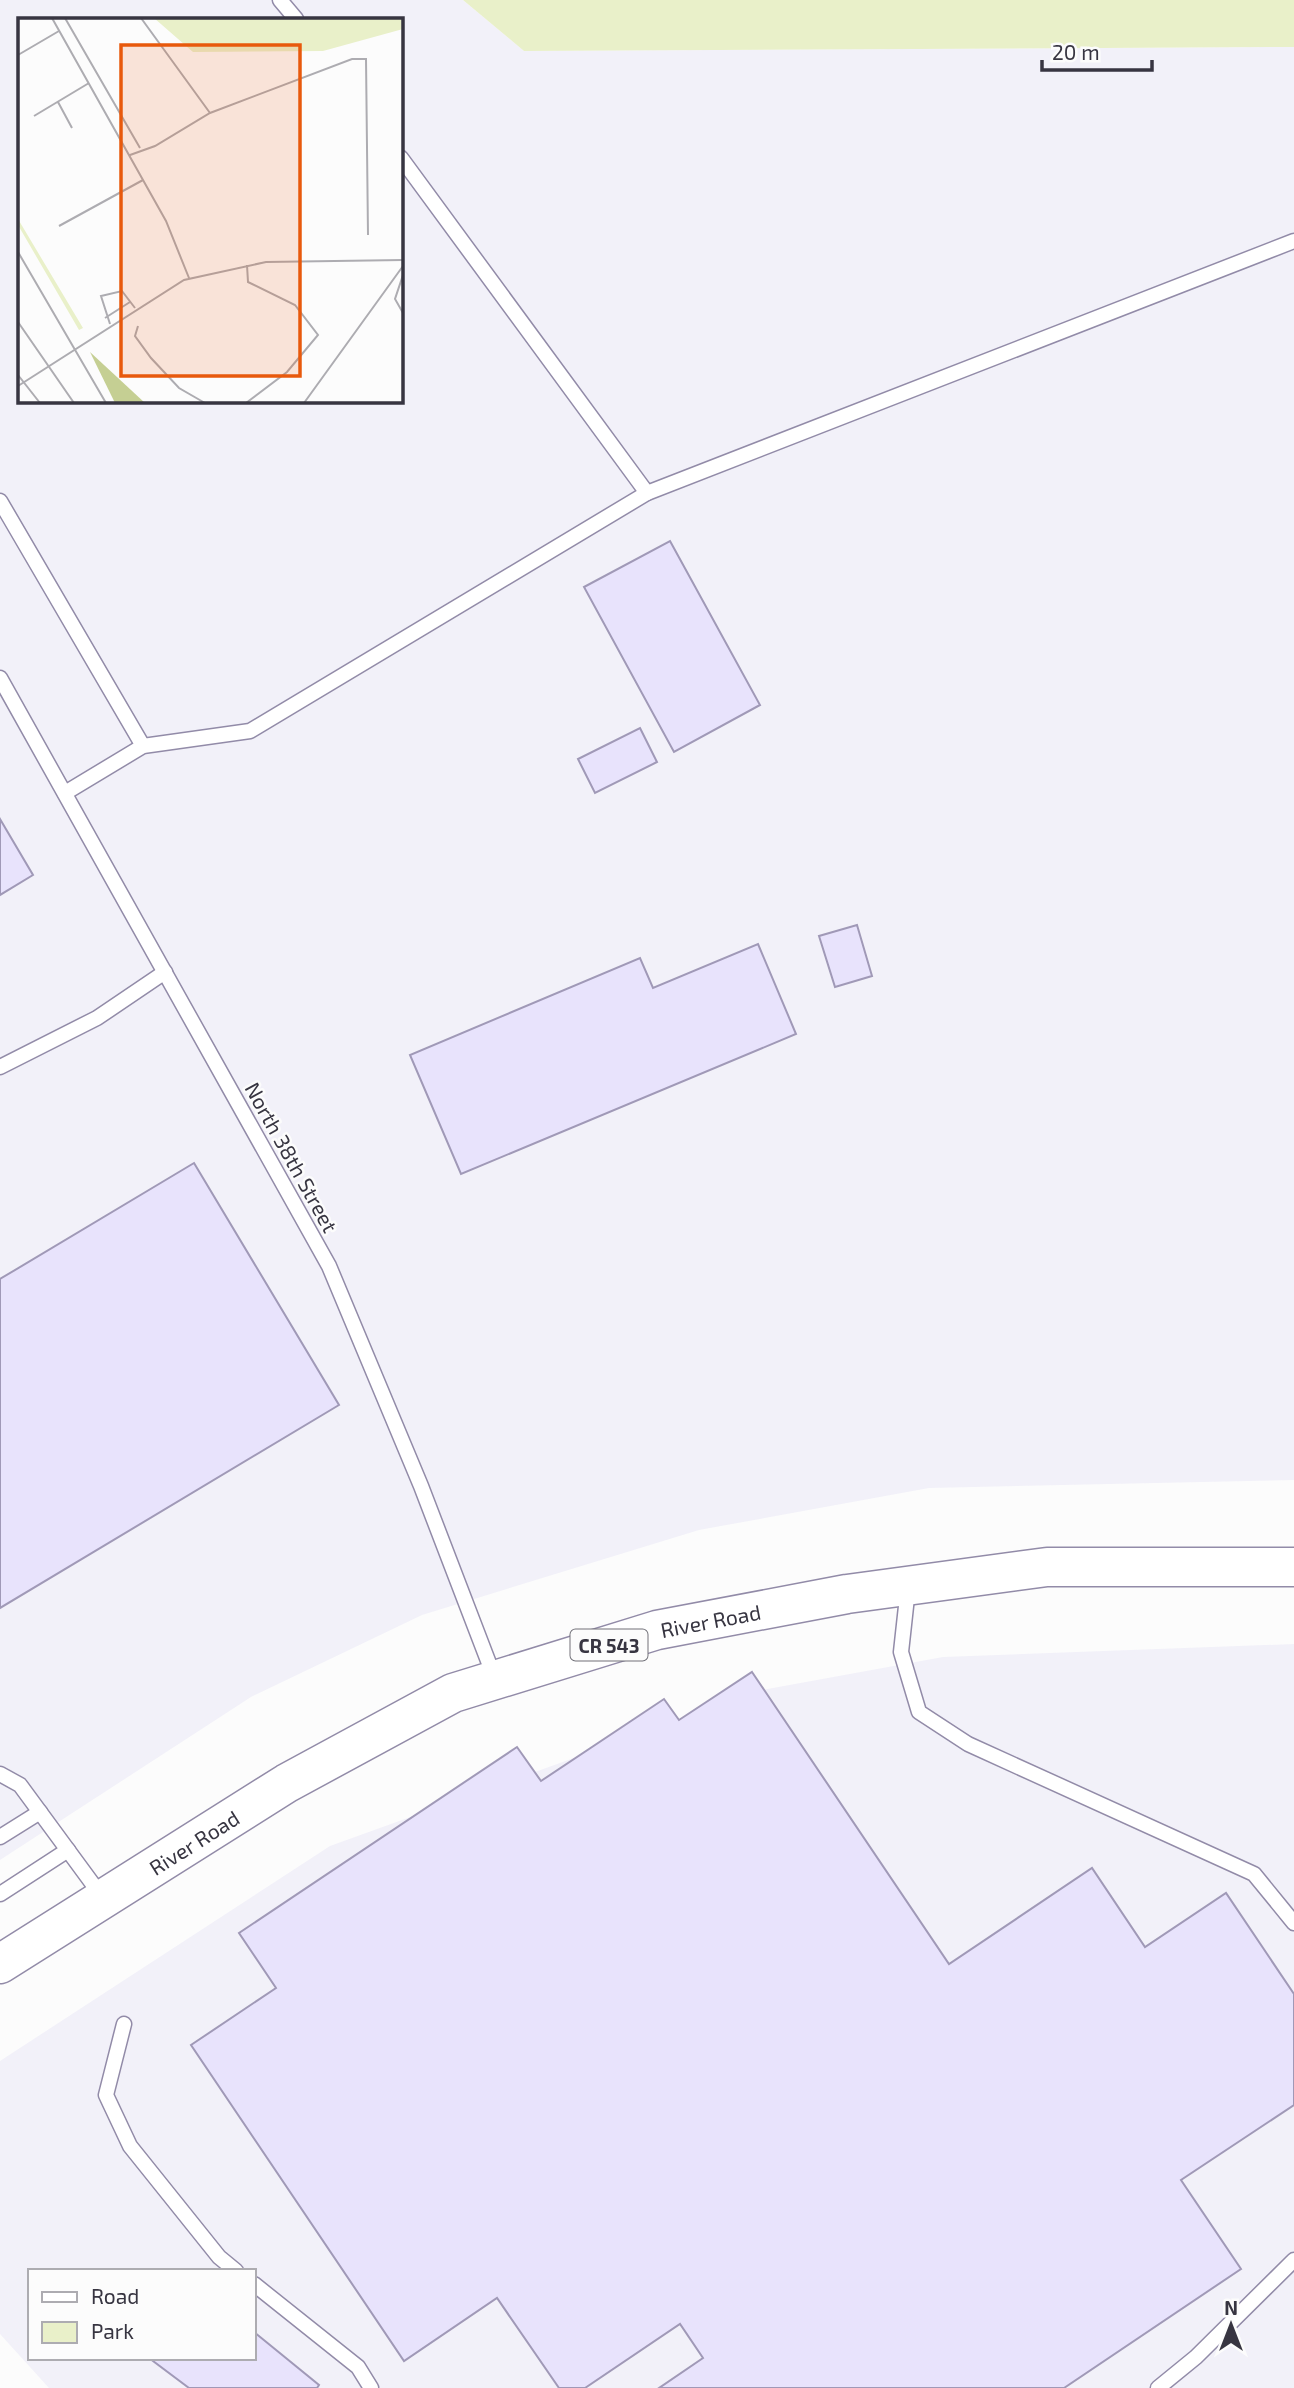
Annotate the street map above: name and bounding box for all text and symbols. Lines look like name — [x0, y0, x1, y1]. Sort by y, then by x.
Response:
inset map — [18, 18, 402, 402]
scale bar — [1042, 28, 1152, 72]
text: 20 m — [1052, 39, 1100, 64]
street label: North 38th Street — [240, 1078, 344, 1236]
street label: River Road — [658, 1598, 763, 1642]
road number: CR 543 — [570, 1630, 648, 1660]
street label: River Road — [144, 1804, 243, 1880]
legend — [28, 2269, 256, 2360]
text: Road — [91, 2283, 139, 2308]
north arrow — [1196, 2290, 1266, 2360]
text: N — [1224, 2296, 1238, 2319]
text: Park — [91, 2318, 134, 2343]

